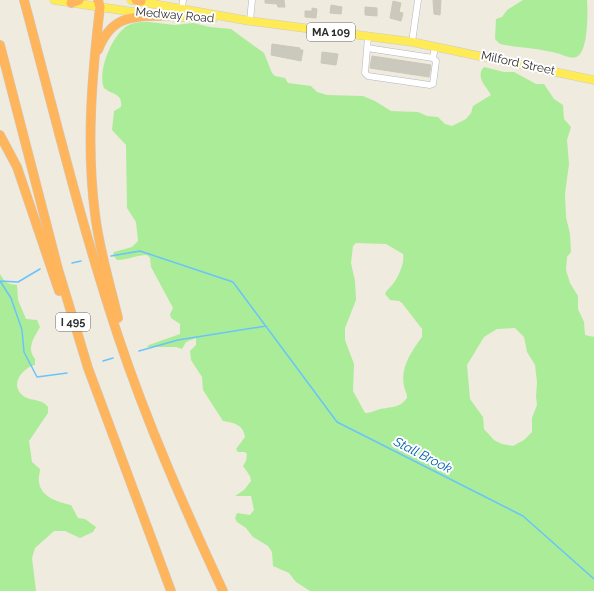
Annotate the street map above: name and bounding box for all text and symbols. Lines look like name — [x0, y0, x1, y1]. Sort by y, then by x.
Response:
street label: Medway Road — [135, 5, 215, 25]
road number: MA 109 — [307, 23, 355, 41]
street label: Milford Street — [480, 48, 556, 78]
road number: I 495 — [56, 313, 90, 331]
water label: Stall Brook — [390, 433, 455, 476]

